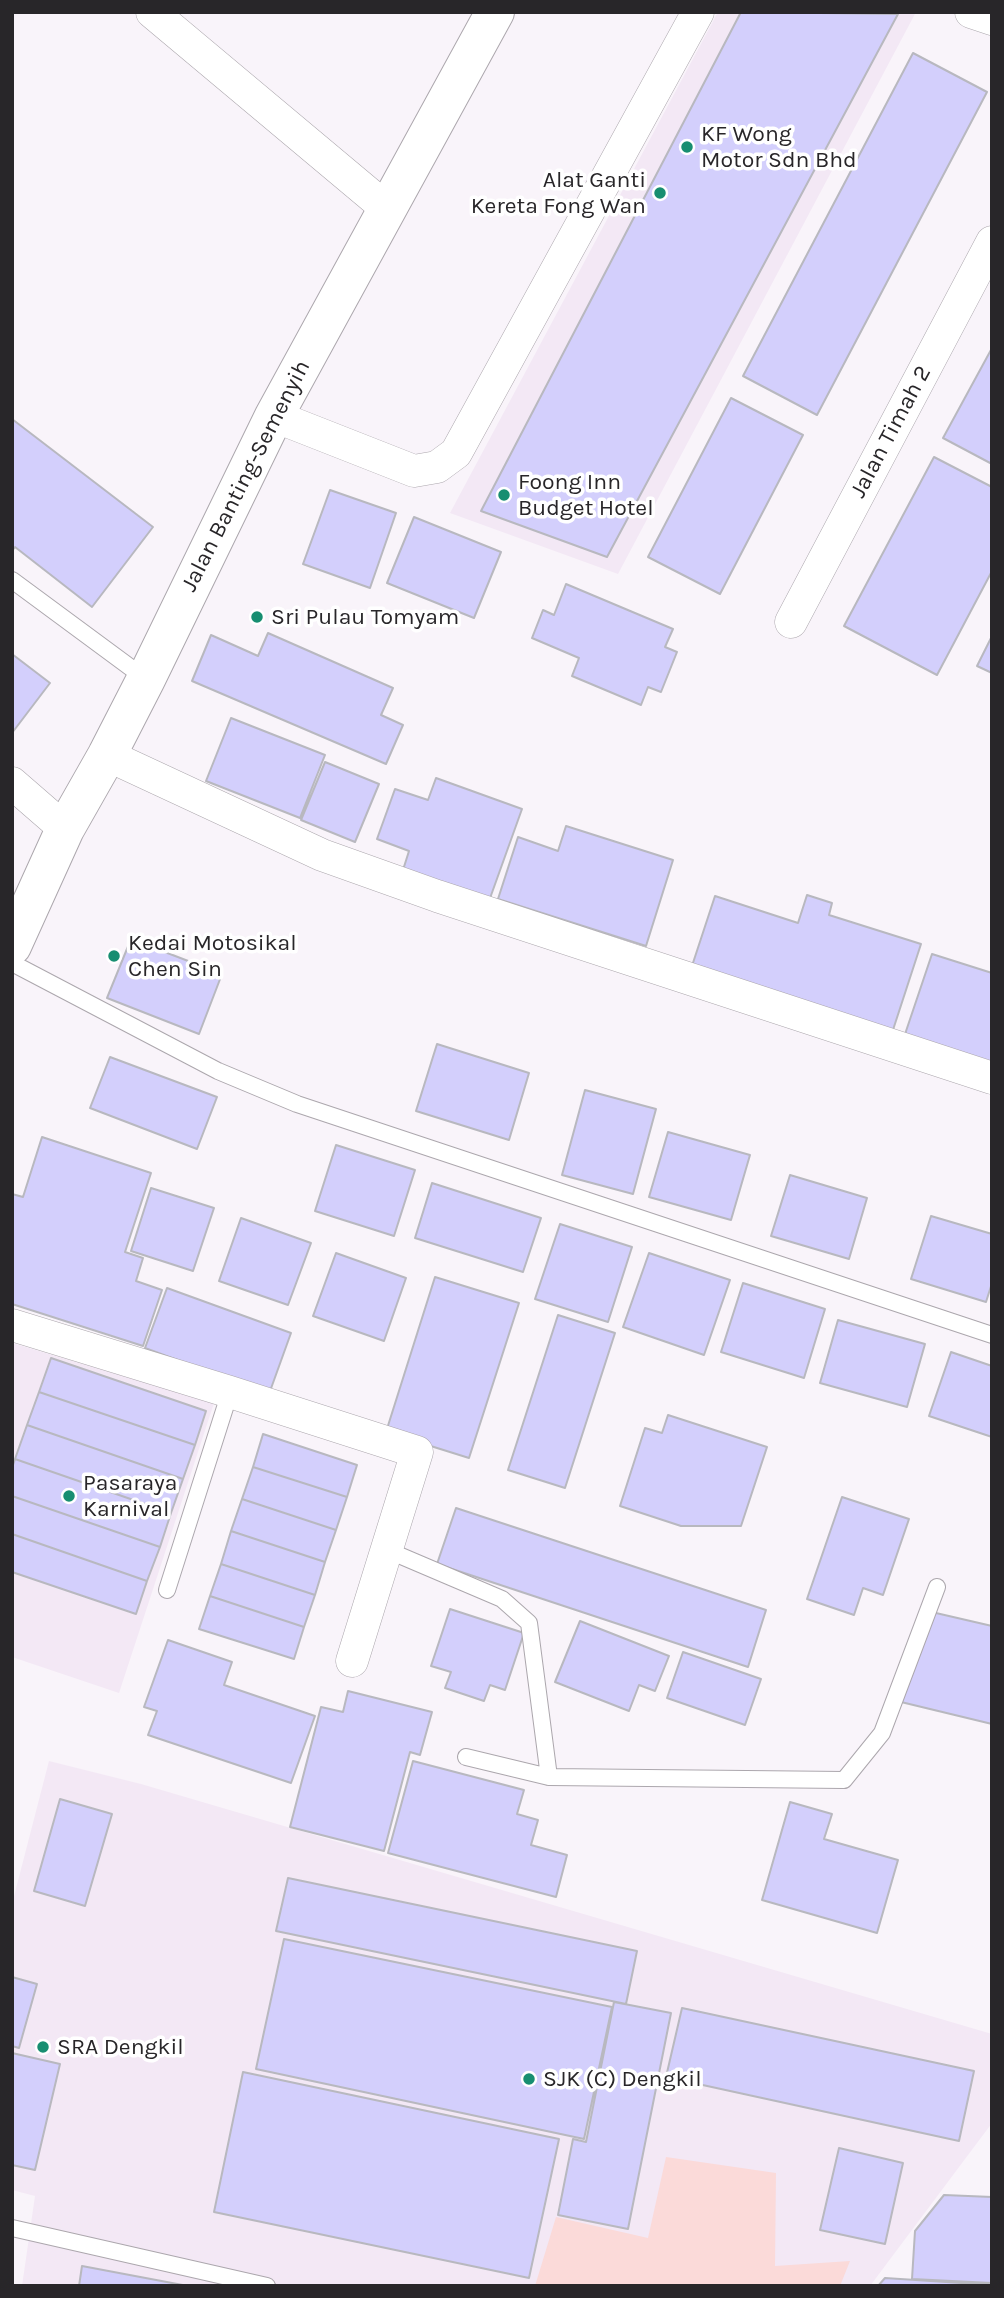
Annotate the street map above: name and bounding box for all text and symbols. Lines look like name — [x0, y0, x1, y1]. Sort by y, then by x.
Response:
place label: KF Wong Motor Sdn Bhd — [701, 120, 857, 174]
marker: KF Wong Motor Sdn Bhd — [679, 139, 695, 155]
place label: Alat Ganti Kereta Fong Wan — [471, 166, 646, 220]
marker: Alat Ganti Kereta Fong Wan — [652, 185, 668, 201]
street label: Jalan Banting-Semenyih — [176, 356, 316, 596]
street label: Jalan Timah 2 — [845, 361, 937, 503]
place label: Foong Inn Budget Hotel — [518, 468, 654, 522]
marker: Foong Inn Budget Hotel — [496, 487, 512, 503]
place label: Sri Pulau Tomyam — [271, 603, 459, 631]
marker: Sri Pulau Tomyam — [249, 609, 265, 625]
place label: Kedai Motosikal Chen Sin — [128, 929, 297, 983]
marker: Kedai Motosikal Chen Sin — [106, 948, 122, 964]
place label: Pasaraya Karnival — [83, 1469, 177, 1523]
marker: Pasaraya Karnival — [61, 1488, 77, 1504]
place label: SRA Dengkil — [57, 2033, 184, 2061]
marker: SRA Dengkil — [35, 2039, 51, 2055]
place label: SJK (C) Dengkil — [543, 2065, 702, 2093]
marker: SJK (C) Dengkil — [521, 2071, 537, 2087]

